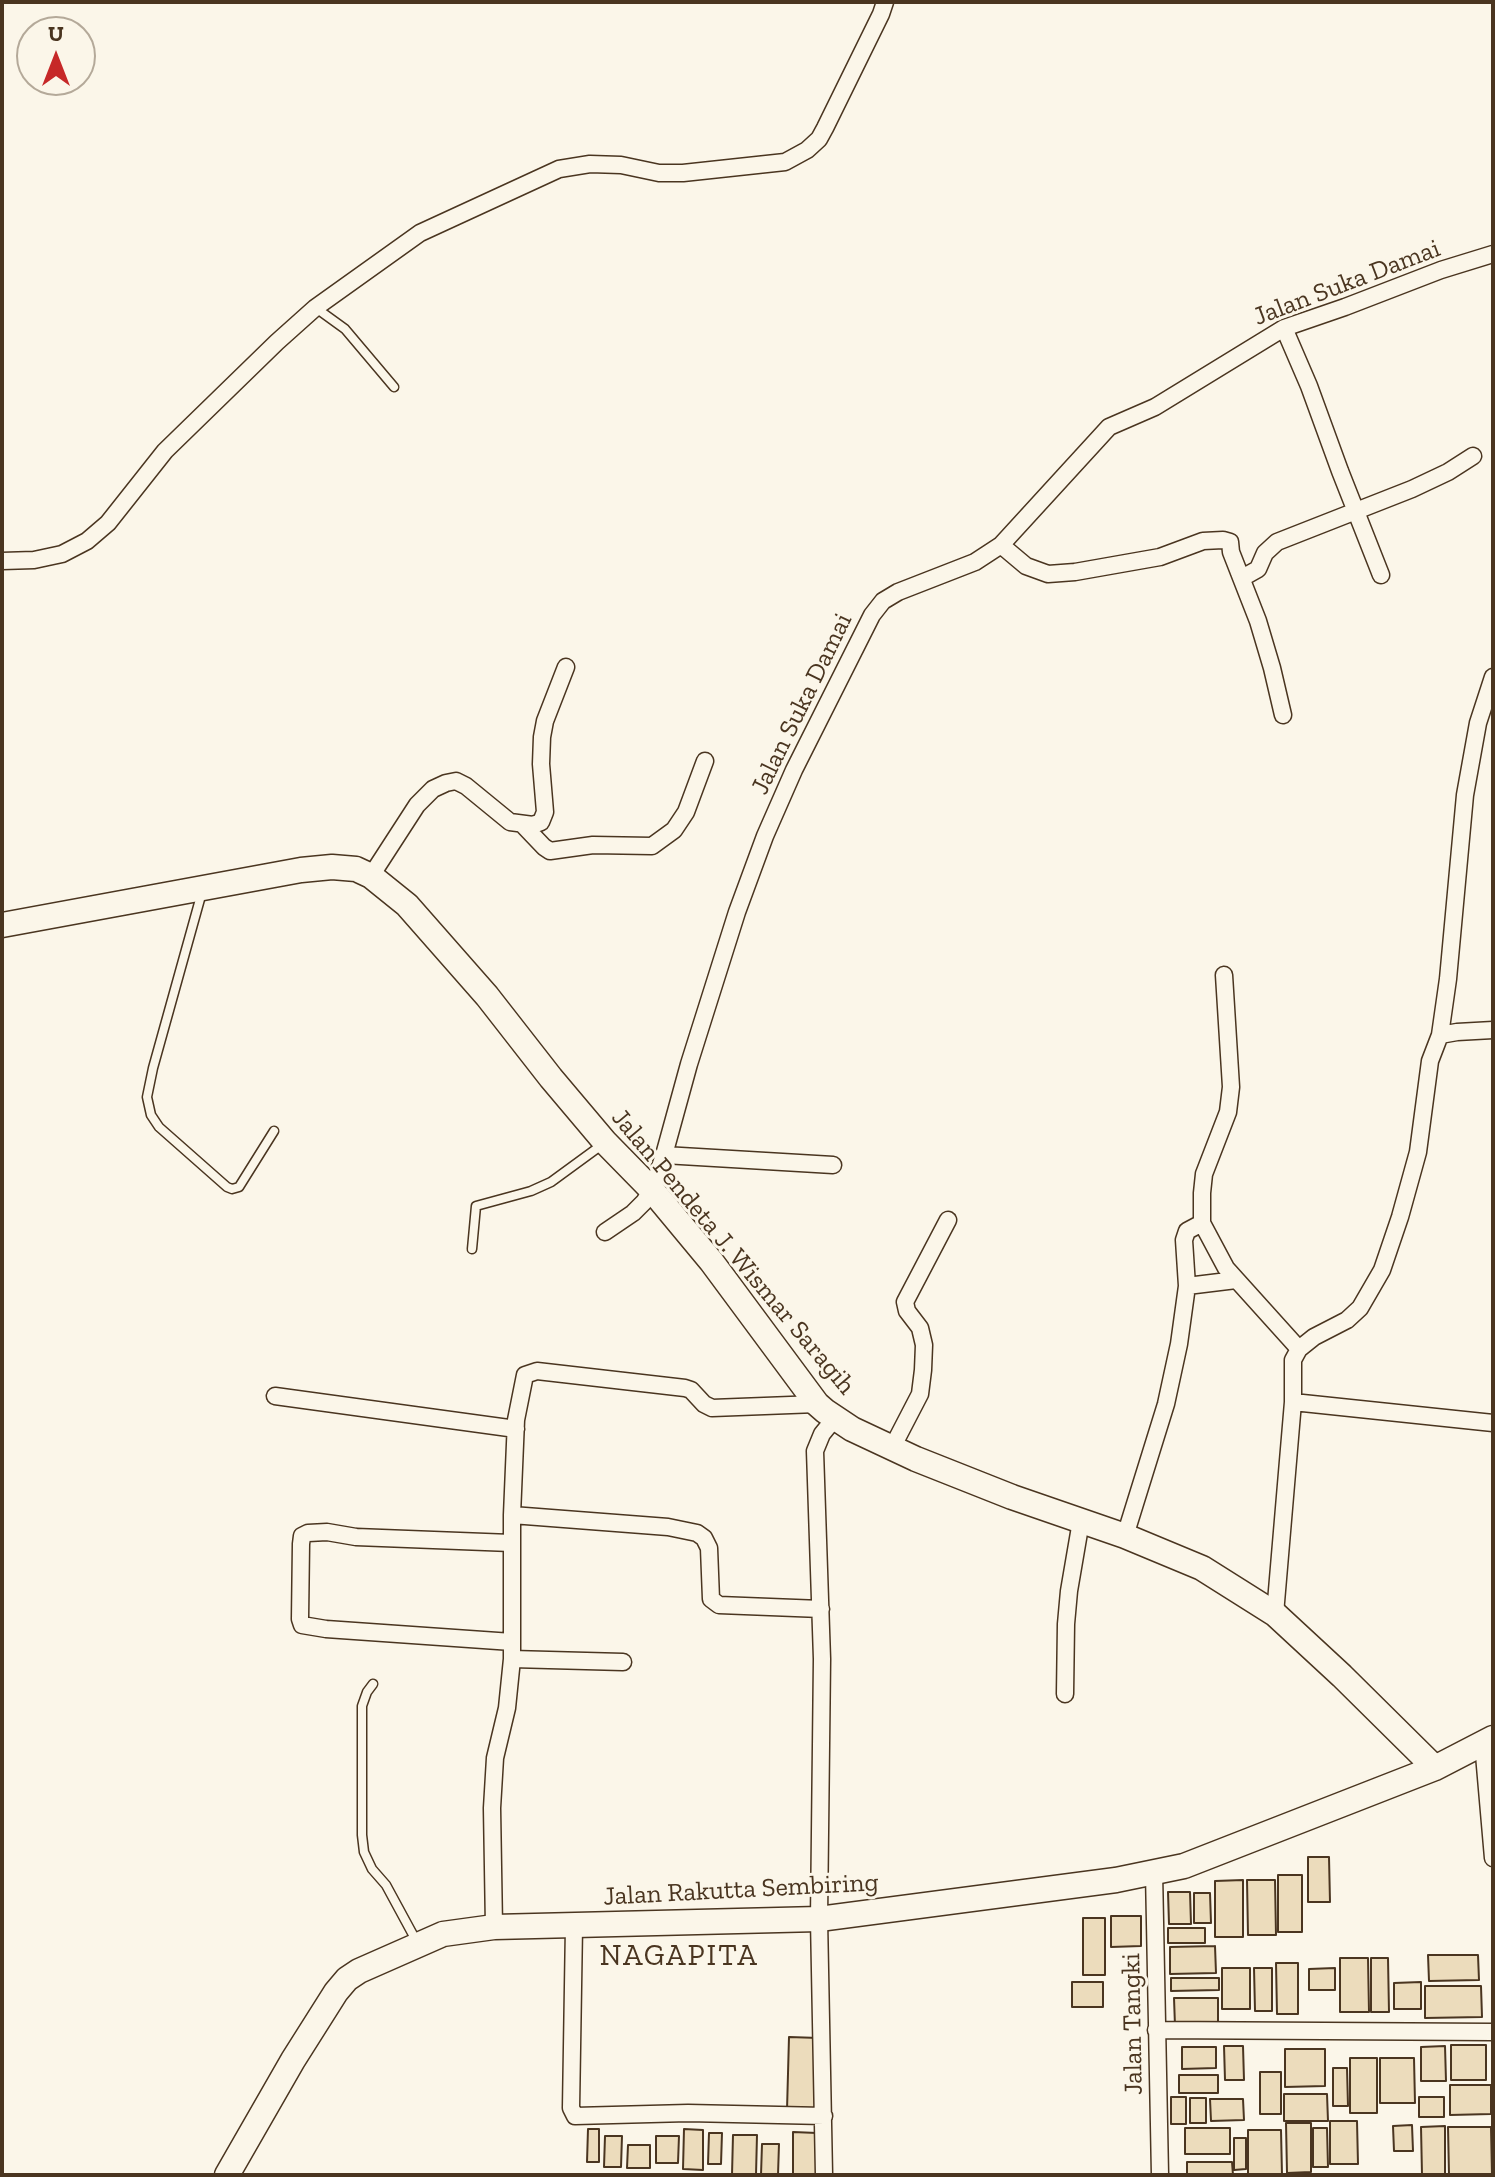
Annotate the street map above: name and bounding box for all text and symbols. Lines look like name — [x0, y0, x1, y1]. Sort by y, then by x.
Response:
north arrow — [16, 16, 96, 96]
text: U — [48, 20, 64, 47]
street label: Jalan Suka Damai — [1249, 233, 1445, 333]
street label: Jalan Suka Damai — [745, 608, 859, 800]
street label: Jalan Pendeta J. Wismar Saragih — [604, 1103, 862, 1401]
street label: Jalan Rakutta Sembiring — [603, 1867, 879, 1913]
district label: NAGAPITA — [599, 1938, 759, 1974]
street label: Jalan Tangki — [1116, 1953, 1150, 2095]

